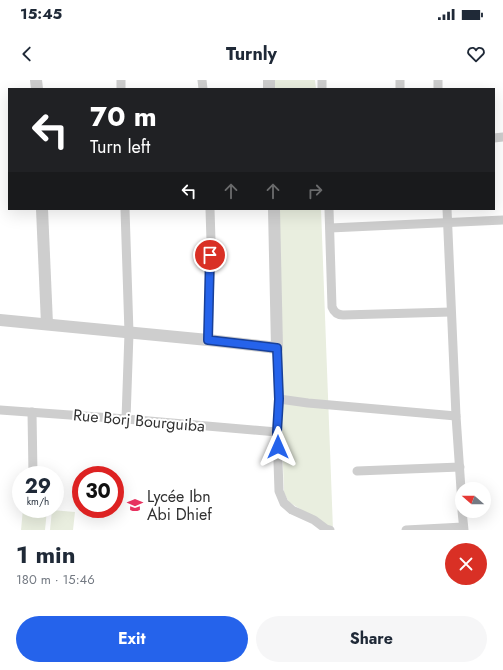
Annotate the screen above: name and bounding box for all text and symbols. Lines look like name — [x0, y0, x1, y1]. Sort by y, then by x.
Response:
text: 15:45 — [20, 3, 62, 25]
text: Turnly — [226, 41, 277, 67]
icon: back — [16, 43, 38, 65]
icon: heart — [465, 43, 487, 65]
text: 70 m — [90, 96, 157, 137]
icon: left — [24, 104, 76, 156]
text: Turn left — [90, 134, 150, 160]
icon: left — [178, 180, 200, 202]
icon: ahead — [220, 180, 242, 202]
icon: ahead — [262, 180, 284, 202]
icon: right — [304, 180, 326, 202]
pin — [193, 238, 227, 272]
icon: arrive — [199, 244, 221, 266]
street label: Rue Borj Bourguiba — [72, 403, 206, 438]
position arrow — [257, 426, 299, 468]
speed limit sign: 30 — [72, 466, 124, 518]
text: 29 — [25, 472, 51, 501]
north arrow — [455, 482, 491, 518]
map controls — [455, 482, 491, 518]
place label: Lycée Ibn Abi Dhief — [147, 485, 212, 526]
text: km/h — [27, 494, 49, 509]
school or university icon: Lycée Ibn Abi Dhief — [126, 496, 144, 514]
text: 1 min — [16, 537, 76, 572]
button: close — [445, 543, 487, 585]
text: 180 m · 15:46 — [16, 570, 95, 589]
button: Exit — [16, 616, 248, 662]
button: Share — [256, 616, 487, 662]

